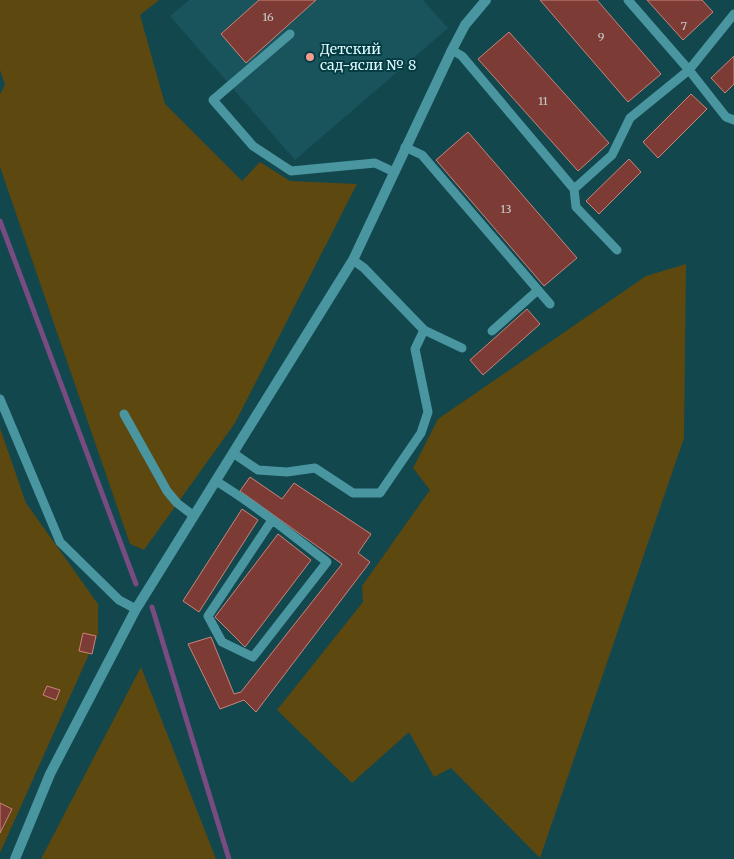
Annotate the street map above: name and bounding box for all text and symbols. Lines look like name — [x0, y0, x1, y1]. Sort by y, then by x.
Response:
house number: 16 — [262, 10, 274, 24]
house number: 7 — [681, 19, 687, 33]
house number: 9 — [598, 30, 605, 44]
place label: Детский сад-ясли № 8 — [320, 40, 416, 74]
marker: Детский сад-ясли № 8 — [304, 51, 316, 63]
house number: 11 — [538, 94, 548, 108]
house number: 13 — [501, 202, 511, 216]

